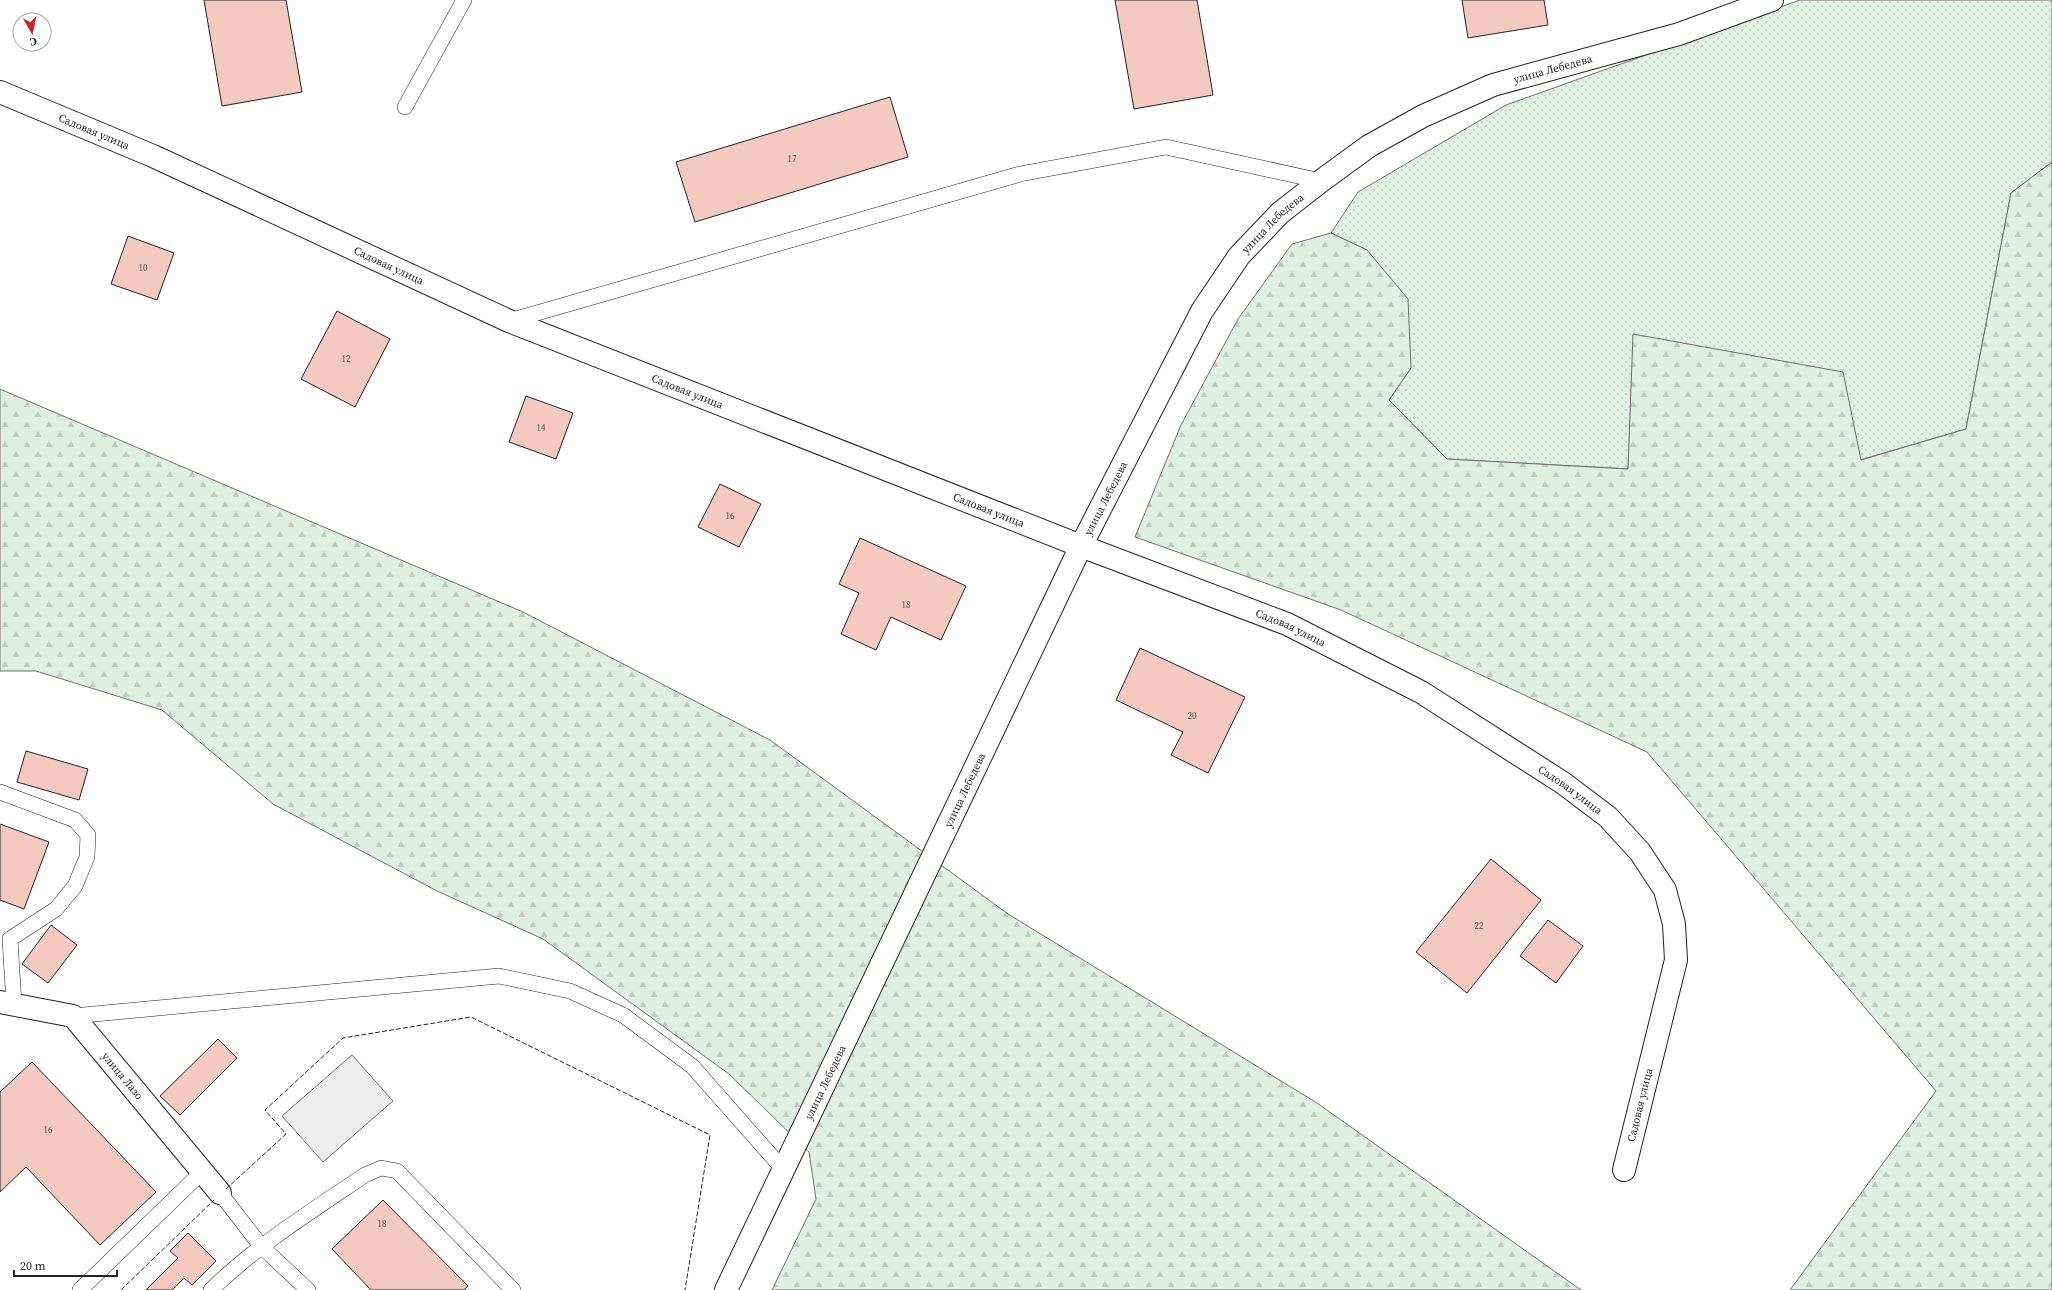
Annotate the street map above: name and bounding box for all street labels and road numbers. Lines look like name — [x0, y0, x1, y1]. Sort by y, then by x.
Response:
street label: улица Лебедева — [1512, 51, 1594, 87]
street label: Садовая улица — [56, 110, 132, 153]
street label: улица Лебедева — [1238, 189, 1307, 257]
street label: Садовая улица — [352, 243, 427, 288]
street label: Садовая улица — [650, 370, 726, 412]
street label: улица Лебедева — [1080, 458, 1131, 538]
street label: Садовая улица — [951, 489, 1027, 531]
street label: Садовая улица — [1254, 605, 1329, 650]
street label: улица Лебедева — [940, 750, 989, 830]
street label: Садовая улица — [1535, 762, 1606, 818]
street label: улица Лебедева — [801, 1042, 849, 1122]
street label: улица Лазо — [99, 1049, 147, 1103]
street label: Садовая улица — [1624, 1066, 1657, 1143]

